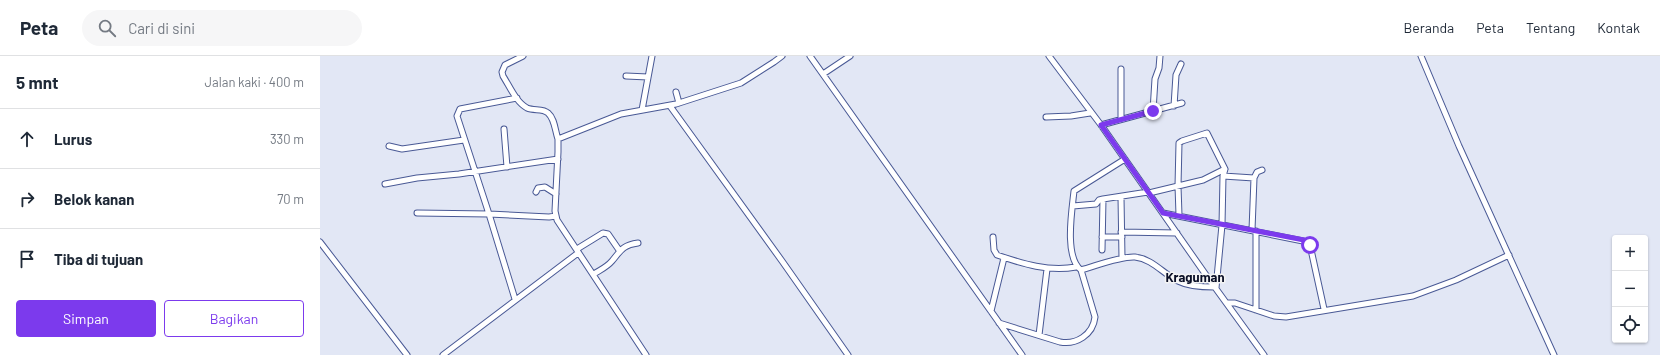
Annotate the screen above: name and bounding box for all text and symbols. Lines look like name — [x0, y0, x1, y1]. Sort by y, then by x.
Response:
search box — [82, 10, 362, 46]
text: Peta — [20, 16, 58, 39]
icon: search — [96, 17, 118, 39]
text: Cari di sini — [128, 19, 195, 37]
text: Beranda — [1404, 19, 1454, 36]
text: Peta — [1476, 19, 1504, 36]
text: Tentang — [1526, 19, 1575, 36]
text: Kontak — [1597, 19, 1640, 36]
text: 5 mnt — [16, 72, 59, 92]
text: Jalan kaki · 400 m — [205, 74, 304, 90]
route end — [1144, 102, 1162, 120]
icon: ahead — [16, 128, 38, 150]
text: Lurus — [54, 130, 92, 148]
text: 330 m — [270, 131, 304, 147]
icon: right — [16, 188, 38, 210]
text: Belok kanan — [54, 190, 134, 208]
text: 70 m — [277, 191, 304, 207]
map controls — [1612, 235, 1648, 343]
button: + — [1612, 235, 1648, 271]
route start — [1301, 236, 1319, 254]
icon: arrive — [16, 248, 38, 270]
text: Tiba di tujuan — [54, 250, 143, 268]
district label: Kraguman — [1165, 269, 1225, 285]
button: − — [1612, 271, 1648, 307]
button: Simpan — [16, 300, 156, 337]
button: Bagikan — [164, 300, 304, 337]
button: locate — [1612, 307, 1648, 343]

